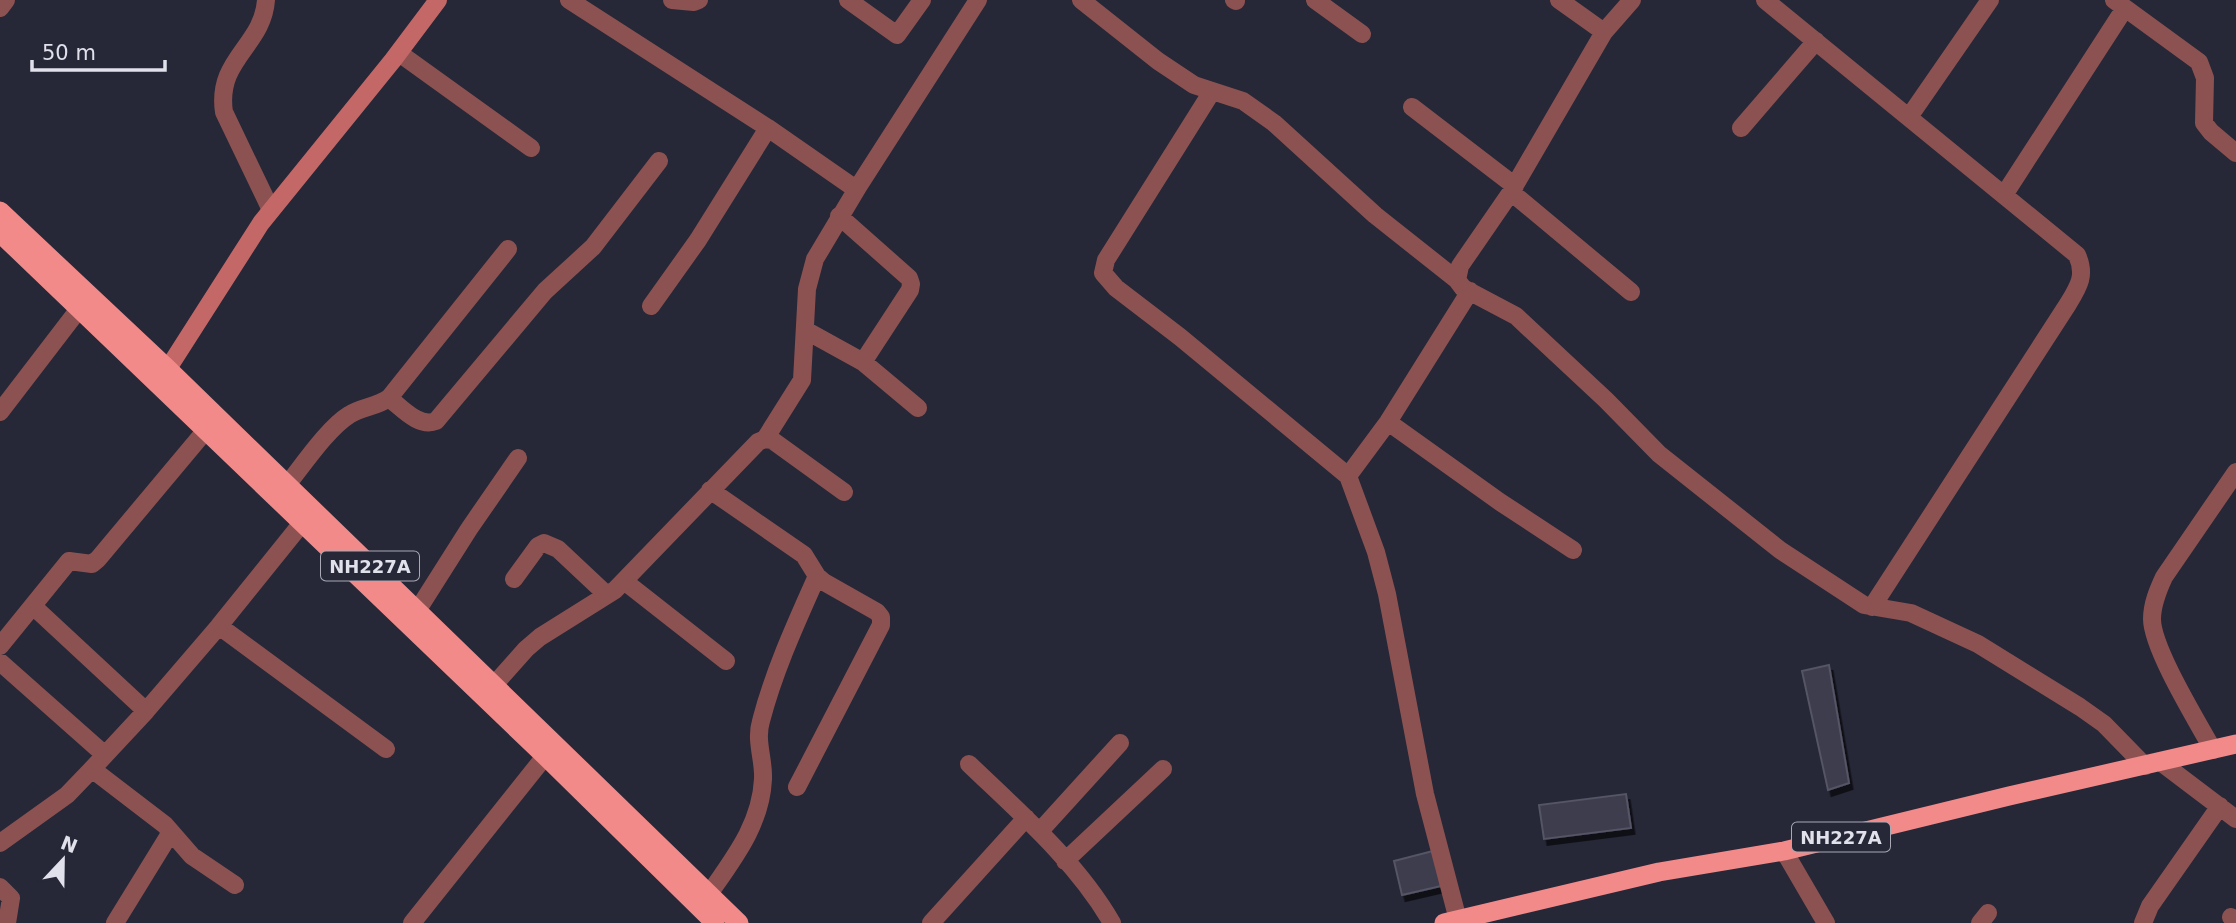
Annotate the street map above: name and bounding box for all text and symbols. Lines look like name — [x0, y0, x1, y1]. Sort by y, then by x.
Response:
scale bar — [32, 28, 164, 72]
text: 50 m — [42, 41, 96, 65]
road number: NH227A — [321, 552, 419, 580]
road number: NH227A — [1792, 822, 1890, 852]
north arrow — [28, 825, 98, 895]
text: N — [58, 831, 81, 857]

